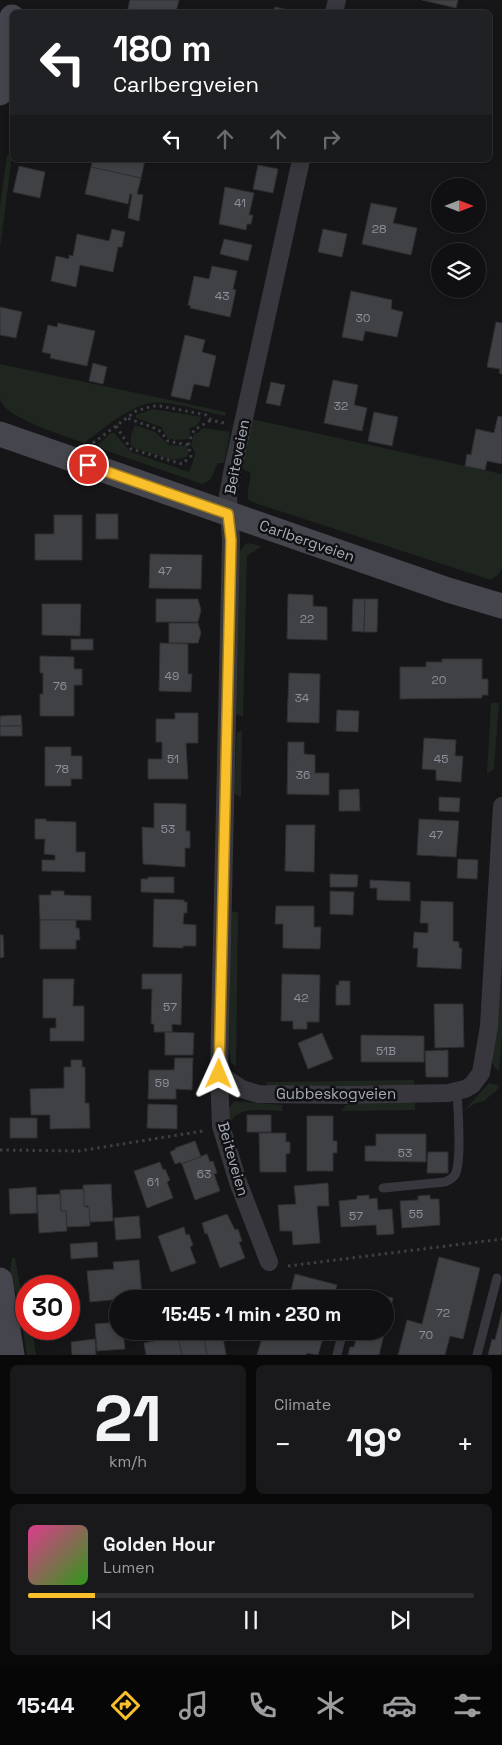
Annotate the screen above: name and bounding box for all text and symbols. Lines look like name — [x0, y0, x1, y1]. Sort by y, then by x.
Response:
text: 180 m — [113, 27, 211, 71]
icon: left — [30, 30, 95, 95]
text: Carlbergveien — [113, 70, 259, 98]
icon: left — [158, 125, 186, 153]
icon: ahead — [211, 125, 239, 153]
icon: ahead — [264, 125, 292, 153]
icon: right — [317, 125, 345, 153]
north arrow — [431, 178, 486, 232]
map controls — [431, 178, 486, 298]
house number: 41 — [234, 195, 246, 211]
house number: 28 — [372, 221, 386, 237]
button: layers — [431, 243, 486, 298]
house number: 43 — [215, 288, 229, 304]
house number: 30 — [356, 310, 370, 326]
house number: 32 — [334, 398, 348, 414]
street label: Beiteveien — [220, 418, 253, 496]
pin — [67, 444, 109, 486]
icon: arrive — [74, 451, 102, 479]
street label: Carlbergveien — [257, 515, 357, 566]
house number: 47 — [158, 563, 172, 579]
house number: 22 — [300, 611, 314, 627]
house number: 49 — [165, 668, 179, 684]
house number: 20 — [432, 672, 446, 688]
house number: 76 — [53, 678, 67, 694]
house number: 34 — [295, 690, 310, 706]
house number: 51 — [167, 751, 179, 767]
house number: 45 — [434, 751, 448, 767]
house number: 78 — [55, 761, 69, 777]
house number: 36 — [296, 767, 310, 783]
house number: 53 — [161, 821, 175, 837]
house number: 47 — [429, 827, 443, 843]
house number: 42 — [294, 990, 308, 1006]
house number: 57 — [163, 999, 177, 1015]
house number: 51B — [376, 1043, 396, 1059]
position arrow — [192, 1047, 244, 1099]
house number: 59 — [155, 1075, 169, 1091]
street label: Gubbeskogveien — [276, 1084, 396, 1103]
street label: Beiteveien — [214, 1120, 253, 1198]
house number: 53 — [398, 1145, 412, 1161]
house number: 63 — [197, 1166, 211, 1182]
house number: 61 — [147, 1174, 159, 1190]
house number: 55 — [409, 1206, 423, 1222]
house number: 57 — [349, 1208, 363, 1224]
speed limit sign: 30 — [15, 1275, 80, 1340]
text: 15:45 · 1 min · 230 m — [162, 1302, 341, 1327]
house number: 72 — [436, 1305, 450, 1321]
house number: 70 — [419, 1327, 433, 1343]
text: 21 — [94, 1377, 162, 1460]
text: Climate — [274, 1394, 331, 1415]
text: 19° — [346, 1419, 402, 1467]
text: − — [274, 1426, 291, 1462]
text: + — [457, 1426, 474, 1462]
text: km/h — [109, 1451, 147, 1472]
text: Golden Hour — [103, 1532, 215, 1557]
text: Lumen — [103, 1557, 155, 1578]
icon: previous — [88, 1606, 116, 1634]
icon: pause — [237, 1606, 265, 1634]
icon: next — [386, 1606, 414, 1634]
icon: directions — [108, 1688, 143, 1723]
icon: music — [176, 1688, 211, 1723]
icon: phone — [245, 1688, 280, 1723]
icon: climate — [313, 1688, 348, 1723]
icon: car — [382, 1688, 417, 1723]
icon: filters — [450, 1688, 485, 1723]
text: 15:44 — [17, 1691, 74, 1719]

